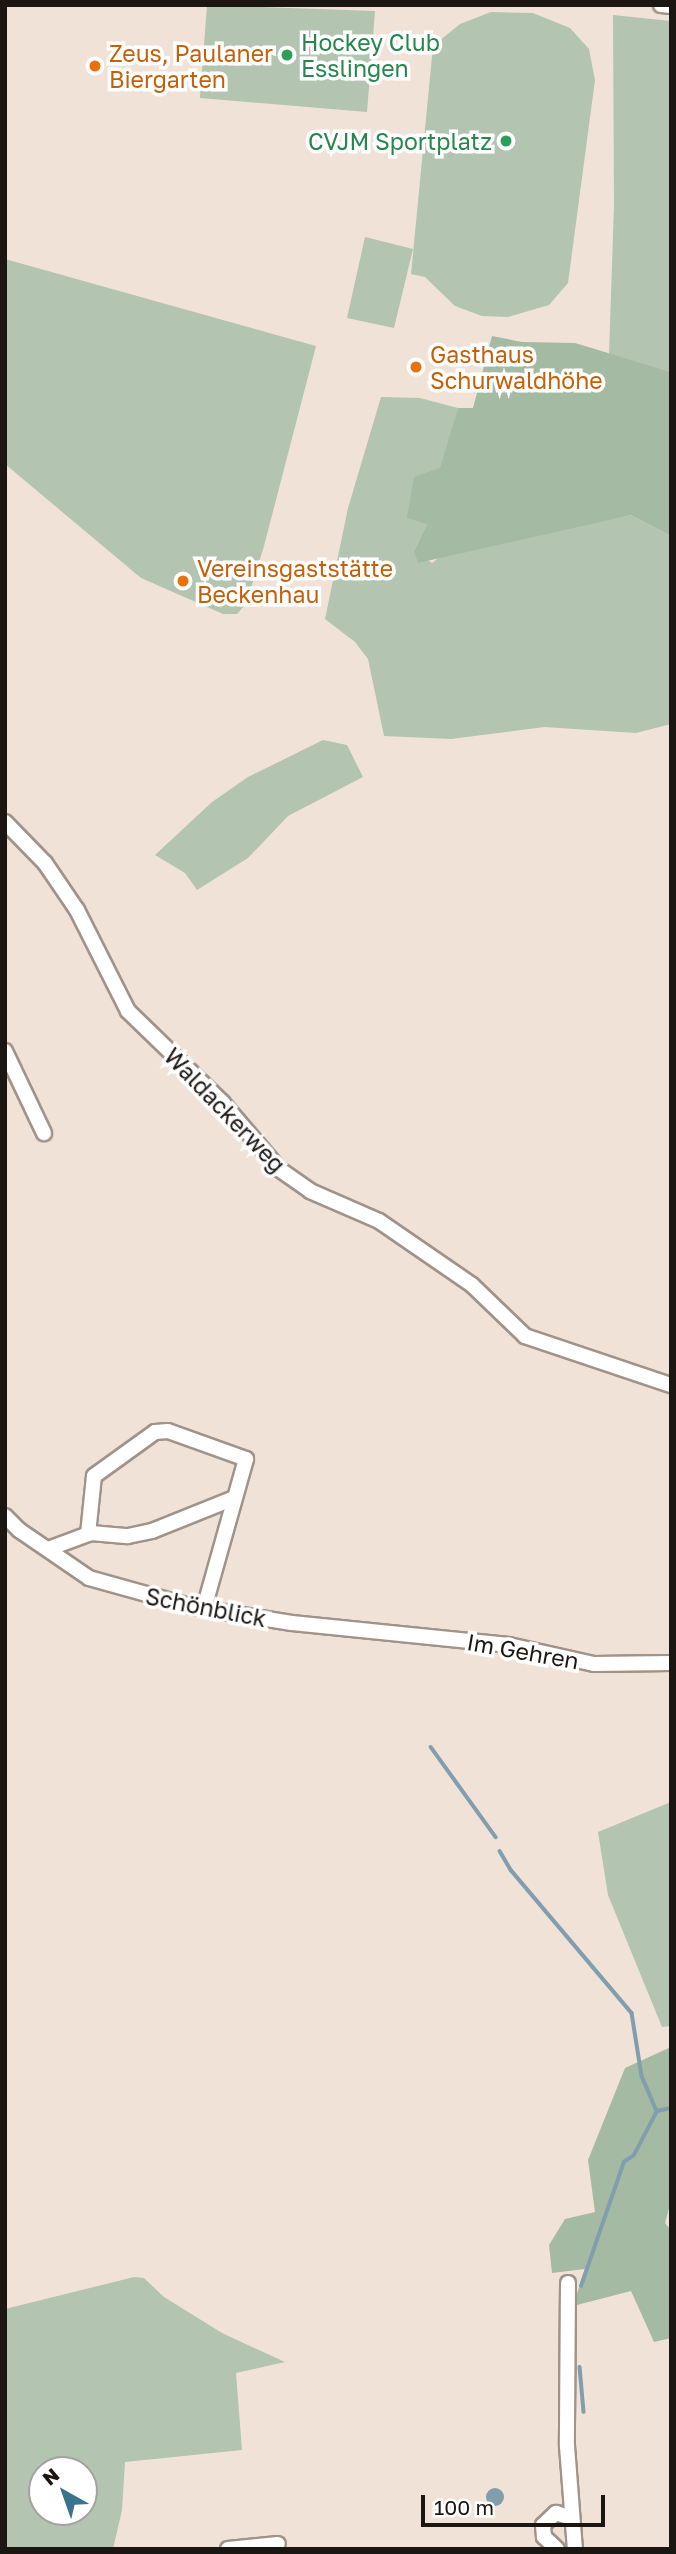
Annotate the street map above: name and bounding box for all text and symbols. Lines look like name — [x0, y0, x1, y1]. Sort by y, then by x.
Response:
place label: Hockey Club Esslingen — [301, 28, 440, 82]
place label: Zeus, Paulaner Biergarten — [109, 39, 273, 93]
marker: Hockey Club Esslingen — [279, 47, 295, 63]
marker: Zeus, Paulaner Biergarten — [87, 58, 103, 74]
place label: CVJM Sportplatz — [308, 127, 492, 155]
marker: CVJM Sportplatz — [498, 133, 514, 149]
place label: Gasthaus Schurwaldhöhe — [430, 340, 603, 394]
marker: Gasthaus Schurwaldhöhe — [408, 359, 424, 375]
place label: Vereinsgaststätte Beckenhau — [197, 554, 393, 608]
marker: Vereinsgaststätte Beckenhau — [175, 573, 191, 589]
street label: Waldackerweg — [159, 1042, 291, 1178]
street label: Schönblick — [143, 1582, 269, 1632]
street label: Im Gehren — [465, 1628, 581, 1674]
north arrow — [28, 2456, 98, 2526]
text: N — [38, 2463, 63, 2490]
scale bar — [424, 2480, 608, 2524]
text: 100 m — [434, 2494, 494, 2520]

